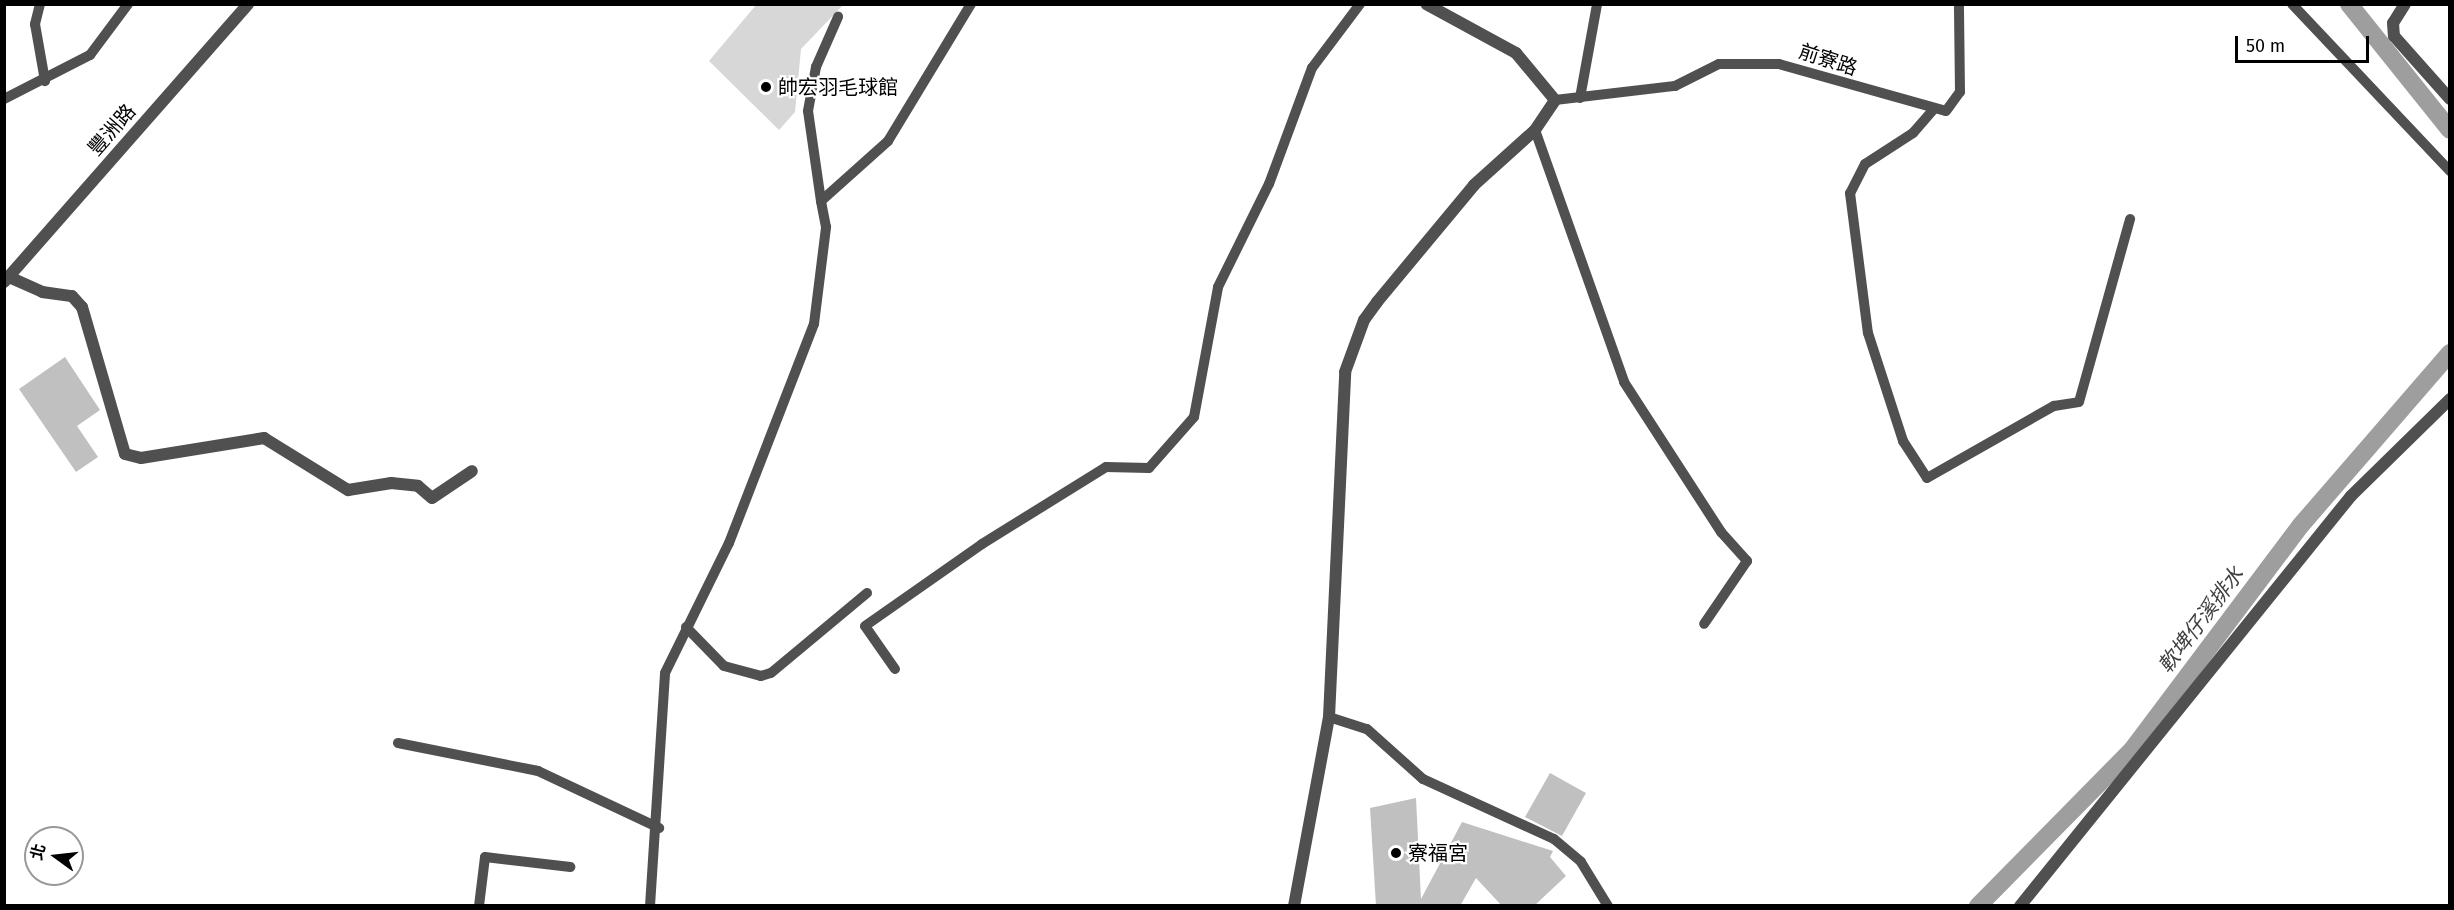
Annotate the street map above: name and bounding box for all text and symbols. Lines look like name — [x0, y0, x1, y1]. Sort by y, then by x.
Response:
scale bar — [2238, 24, 2372, 62]
text: 50 m — [2246, 35, 2285, 57]
street label: 前寮路 — [1796, 39, 1860, 81]
place label: 帥宏羽毛球館 — [778, 75, 898, 99]
marker: 帥宏羽毛球館 — [759, 80, 773, 94]
street label: 豐洲路 — [83, 99, 141, 161]
water label: 軟埤仔溪排水 — [2153, 562, 2249, 678]
north arrow — [24, 826, 84, 886]
place label: 寮福宮 — [1408, 841, 1468, 865]
text: 北 — [27, 842, 49, 862]
marker: 寮福宮 — [1389, 846, 1403, 860]

